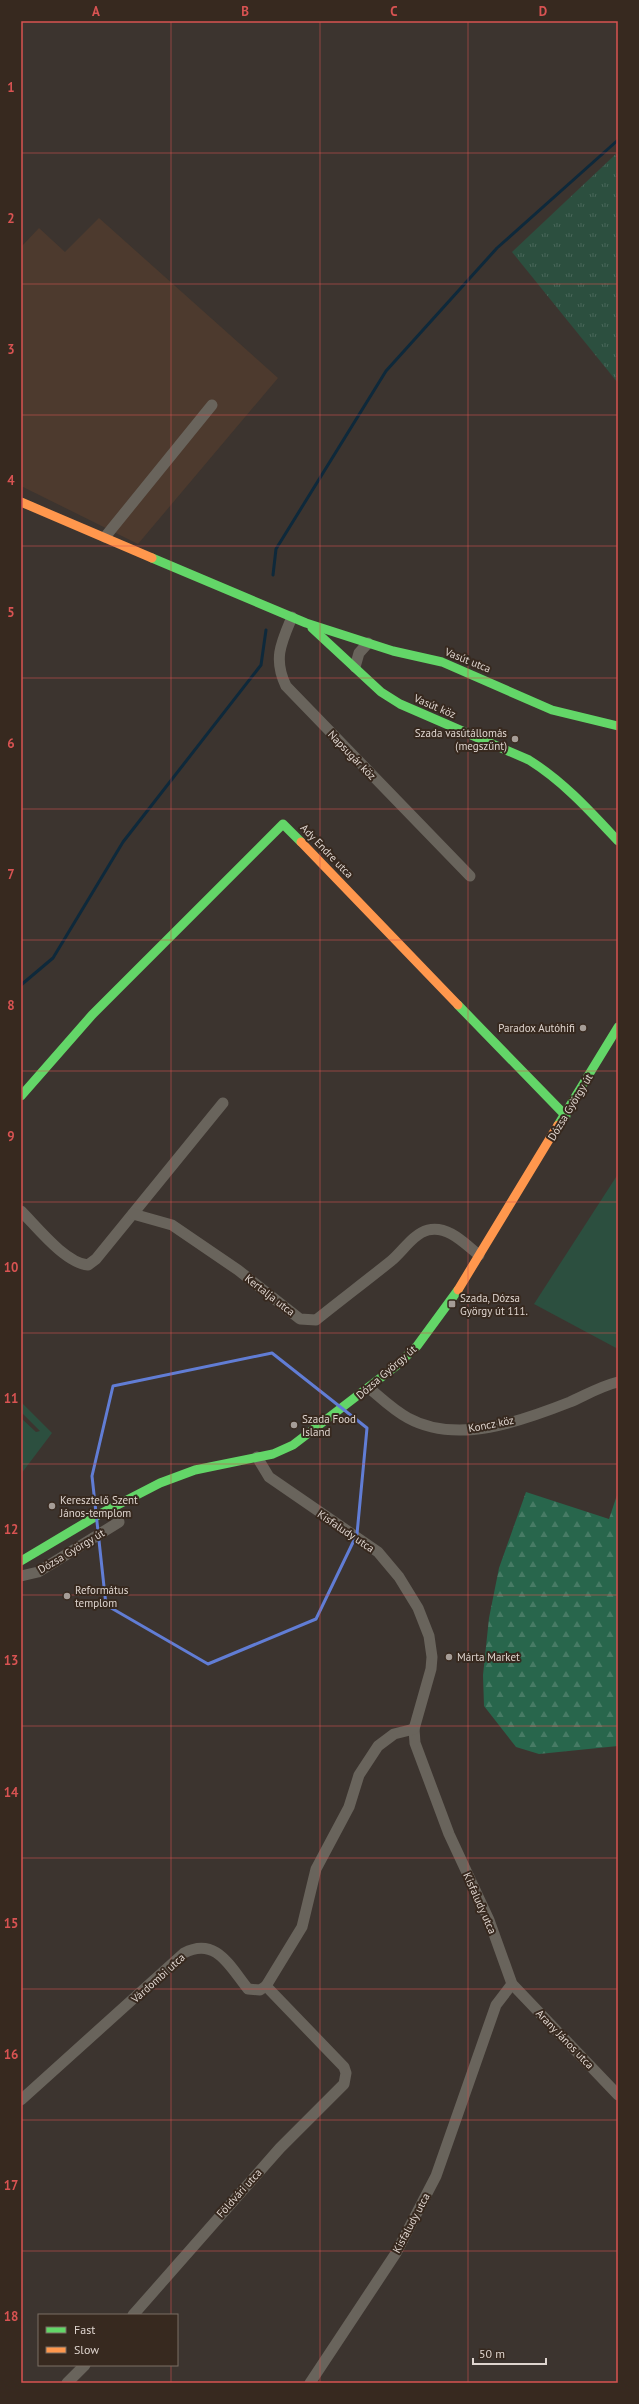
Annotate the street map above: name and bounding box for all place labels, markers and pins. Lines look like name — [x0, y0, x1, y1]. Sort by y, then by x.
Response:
place label: Szada vasútállomás (megszűnt) — [415, 726, 507, 753]
marker: Szada vasútállomás (megszűnt) — [510, 734, 520, 744]
place label: Paradox Autóhifi — [498, 1021, 575, 1035]
marker: Paradox Autóhifi — [578, 1023, 588, 1033]
place label: Szada, Dózsa György út 111. — [460, 1291, 528, 1318]
marker: Szada, Dózsa György út 111. — [447, 1299, 457, 1309]
place label: Szada Food Island — [302, 1412, 356, 1439]
marker: Szada Food Island — [289, 1420, 299, 1430]
place label: Keresztelő Szent János-templom — [59, 1493, 138, 1520]
marker: Keresztelő Szent János-templom — [47, 1501, 57, 1511]
place label: Református templom — [75, 1583, 129, 1610]
marker: Református templom — [62, 1591, 72, 1601]
place label: Márta Market — [457, 1650, 520, 1664]
marker: Márta Market — [444, 1652, 454, 1662]

